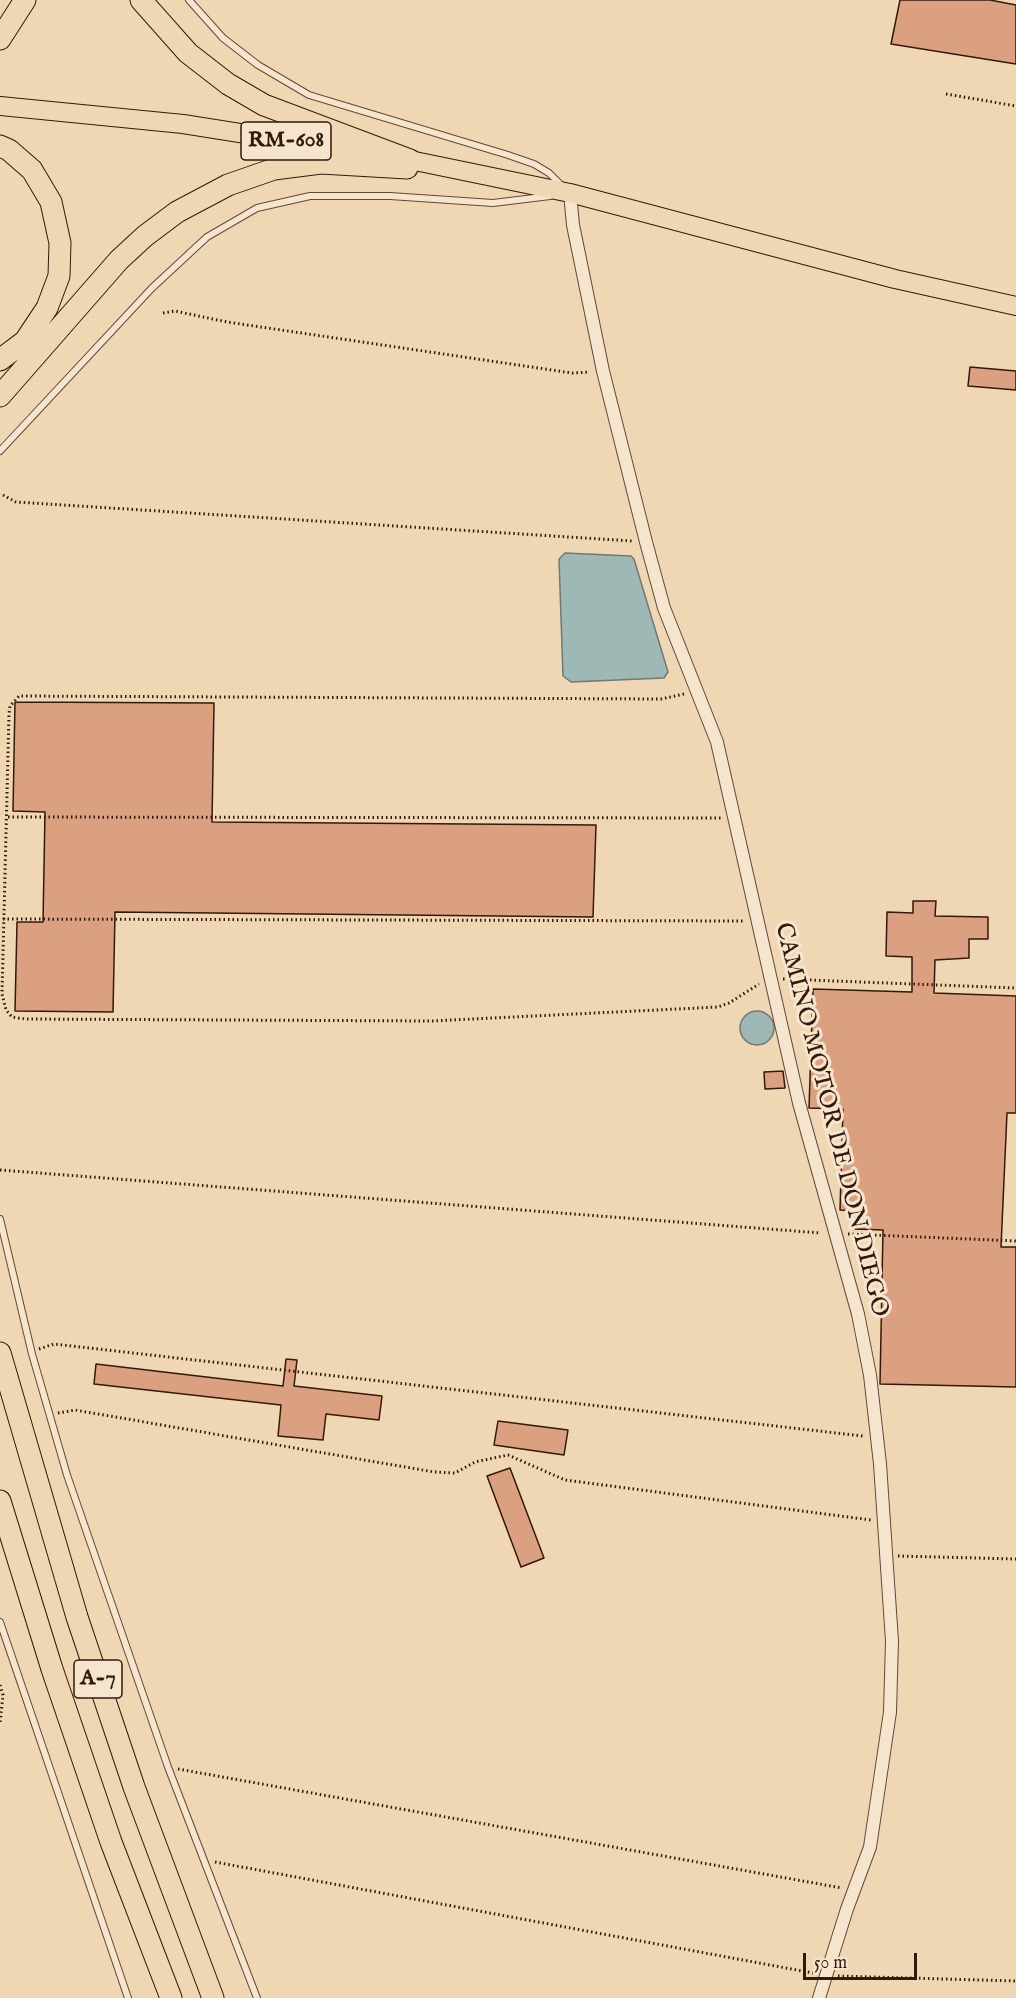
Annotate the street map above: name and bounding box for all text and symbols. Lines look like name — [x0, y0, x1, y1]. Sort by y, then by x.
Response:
road number: RM-608 — [241, 122, 331, 160]
street label: CAMINO MOTOR DE DON DIEGO — [767, 920, 893, 1320]
road number: A-7 — [74, 1660, 122, 1698]
scale bar — [806, 1941, 920, 1979]
text: 50 m — [814, 1952, 847, 1975]

